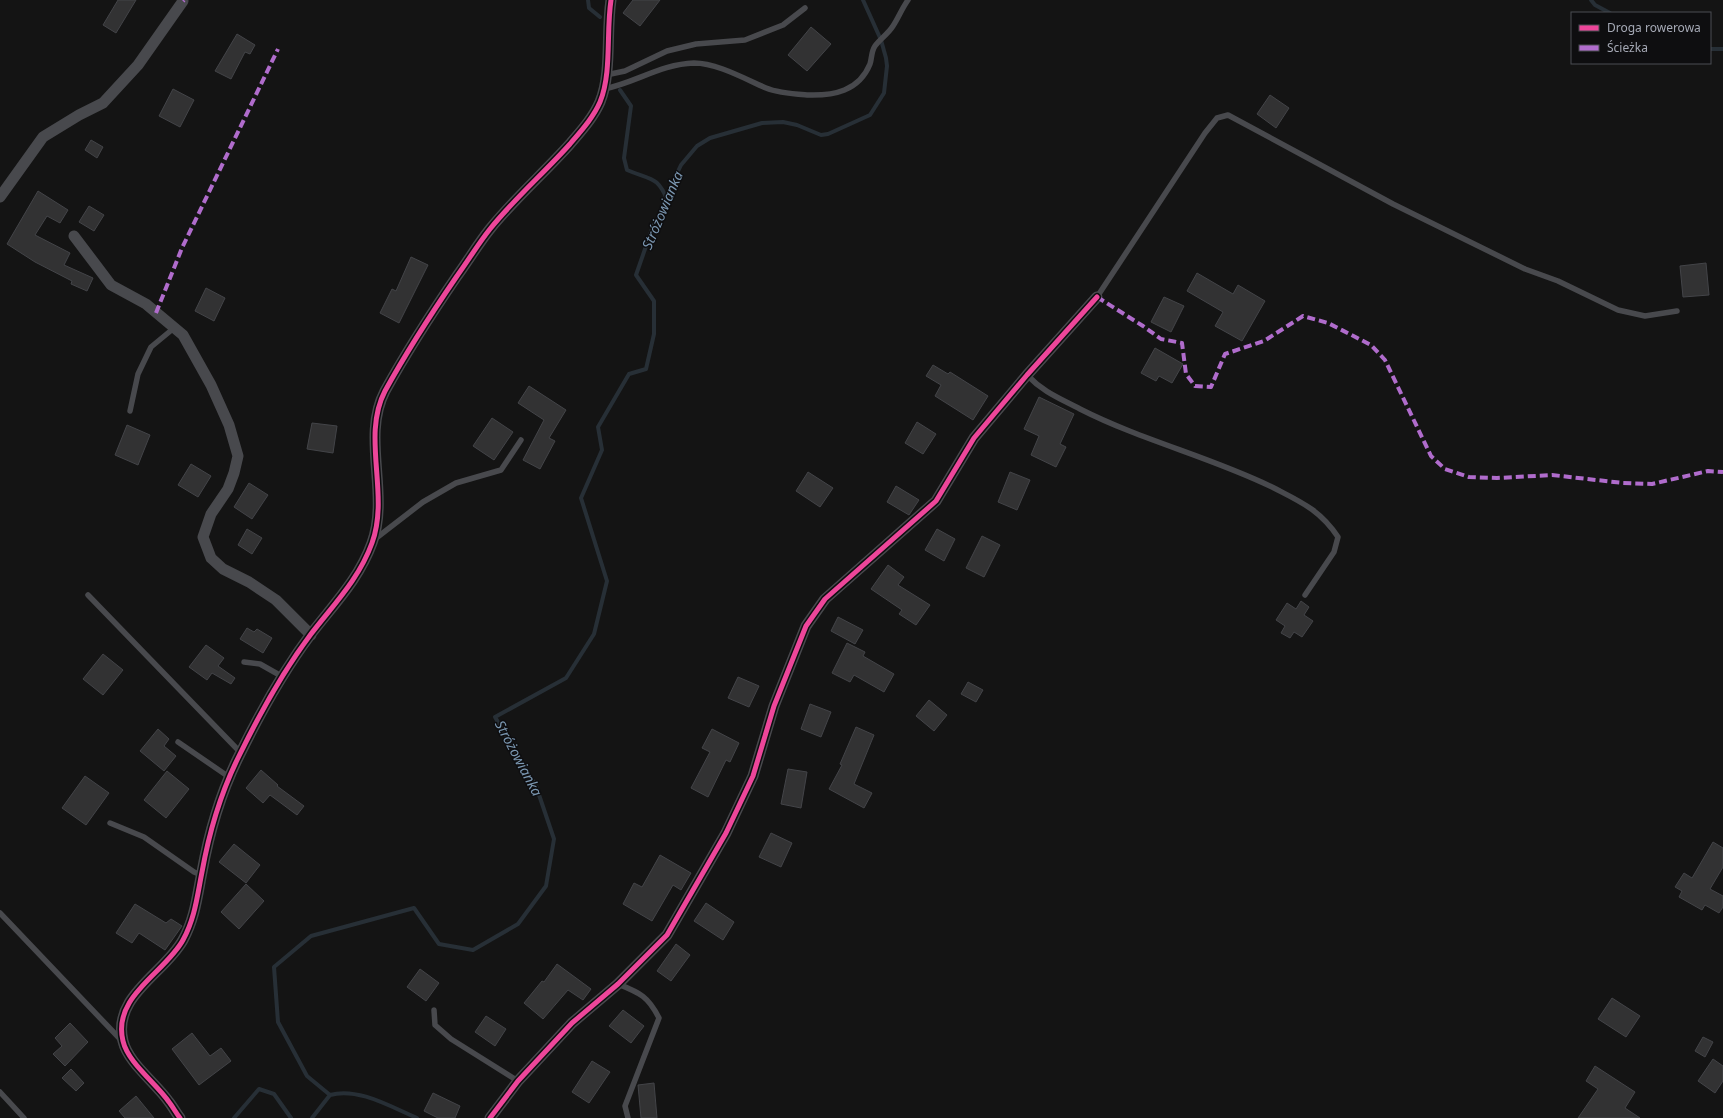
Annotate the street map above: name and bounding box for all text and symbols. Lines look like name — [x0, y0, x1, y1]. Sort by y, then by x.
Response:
legend — [1571, 12, 1711, 64]
text: Droga rowerowa — [1607, 19, 1701, 36]
text: Ścieżka — [1607, 39, 1648, 56]
water label: Stróżowianka — [637, 168, 687, 252]
water label: Stróżowianka — [491, 717, 547, 799]

